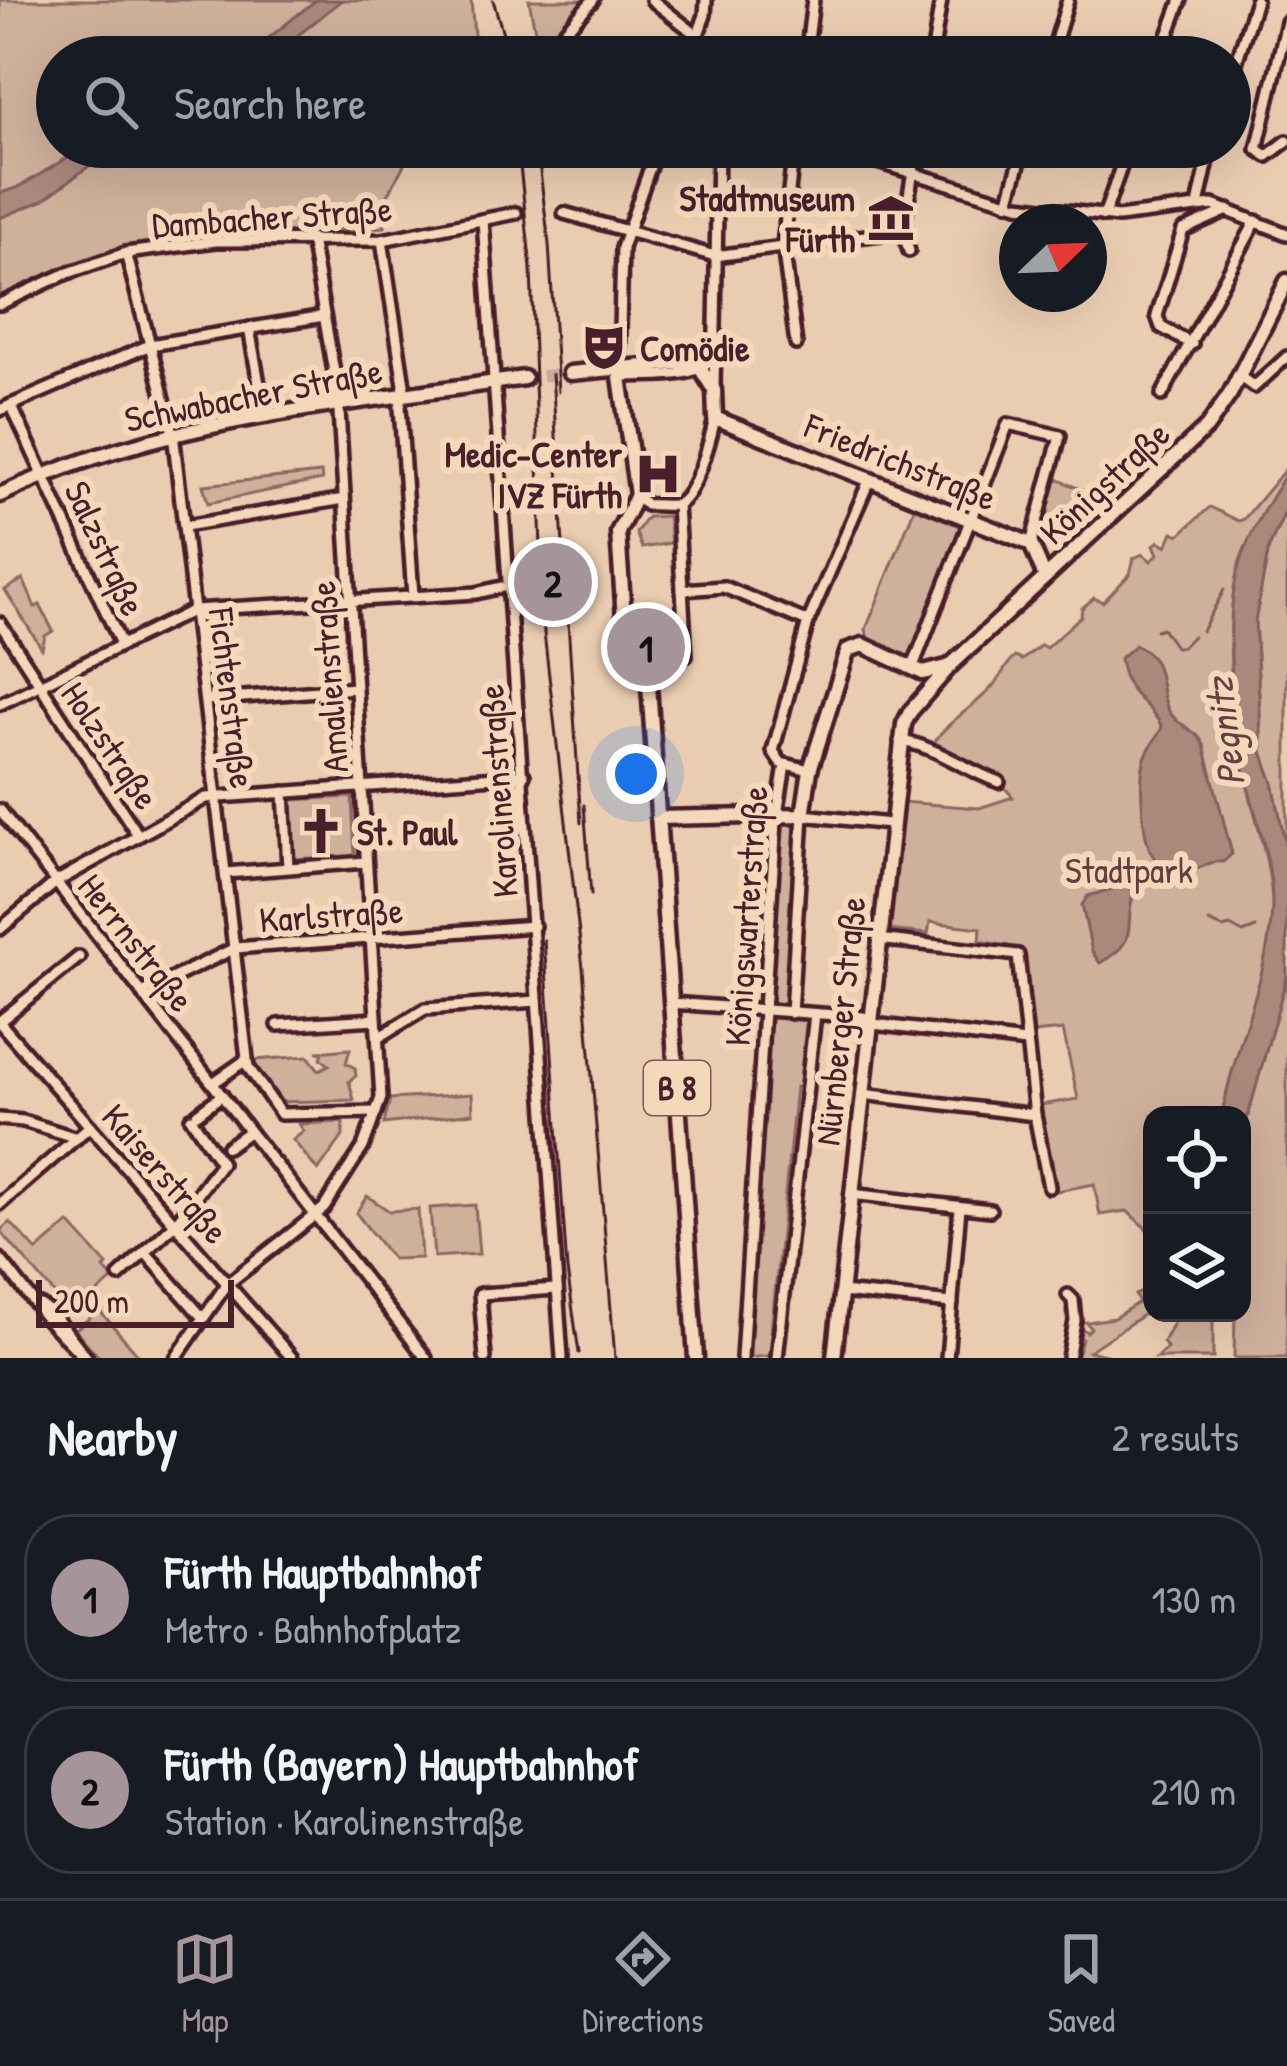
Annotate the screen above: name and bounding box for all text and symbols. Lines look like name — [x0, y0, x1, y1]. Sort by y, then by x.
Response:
search box — [36, 36, 1251, 168]
icon: search — [78, 69, 144, 135]
text: Search here — [174, 72, 366, 133]
place label: Stadtmuseum Fürth — [680, 173, 855, 263]
street label: Dambacher Straße — [150, 183, 394, 249]
museum icon: Stadtmuseum Fürth — [866, 193, 916, 243]
north arrow — [999, 204, 1107, 312]
theatre icon: Comödie — [579, 322, 629, 372]
place label: Comödie — [640, 323, 750, 372]
street label: Schwabacher Straße — [120, 345, 386, 443]
street label: Friedrichstraße — [797, 400, 1004, 522]
street label: Königstraße — [1028, 409, 1180, 555]
place label: Medic-Center IVZ Fürth — [445, 429, 622, 519]
hospital icon: Medic-Center IVZ Fürth — [633, 449, 683, 499]
street label: Salzstraße — [54, 473, 158, 623]
pin: 2 — [514, 537, 592, 627]
street label: Amalienstraße — [297, 580, 359, 774]
pin: 1 — [607, 602, 685, 692]
street label: Fichtenstraße — [198, 604, 268, 791]
street label: Holzstraße — [50, 672, 172, 818]
water label: Pegnitz — [1191, 672, 1258, 789]
street label: Karolinenstraße — [465, 683, 529, 899]
your location — [606, 744, 666, 804]
street label: Königswarterstraße — [711, 784, 779, 1048]
church icon: St. Paul — [296, 806, 346, 856]
place label: St. Paul — [357, 807, 459, 856]
park label: Stadtpark — [1065, 845, 1193, 894]
street label: Herrnstraße — [68, 863, 206, 1021]
street label: Karlstraße — [257, 885, 405, 943]
street label: Nürnberger Straße — [802, 894, 876, 1148]
road number: B 8 — [644, 1061, 710, 1115]
street label: Kaiserstraße — [92, 1093, 240, 1253]
map controls — [1143, 1106, 1251, 1322]
button: locate — [1143, 1106, 1251, 1214]
button: layers — [1143, 1214, 1251, 1322]
scale bar — [36, 1274, 234, 1327]
text: 200 m — [54, 1279, 129, 1323]
text: Nearby — [48, 1402, 178, 1471]
text: 2 results — [1112, 1410, 1239, 1463]
text: Fürth Hauptbahnhof — [165, 1541, 482, 1602]
text: 1 — [83, 1572, 97, 1625]
text: 130 m — [1151, 1572, 1236, 1625]
text: Metro · Bahnhofplatz — [165, 1602, 461, 1655]
text: Fürth (Bayern) Hauptbahnhof — [165, 1733, 639, 1794]
text: 2 — [81, 1764, 99, 1817]
text: 210 m — [1151, 1764, 1236, 1817]
text: Station · Karolinenstraße — [165, 1794, 524, 1847]
tab: Map — [172, 1926, 238, 2042]
tab: Directions — [582, 1926, 704, 2042]
tab: Saved — [1048, 1926, 1115, 2042]

